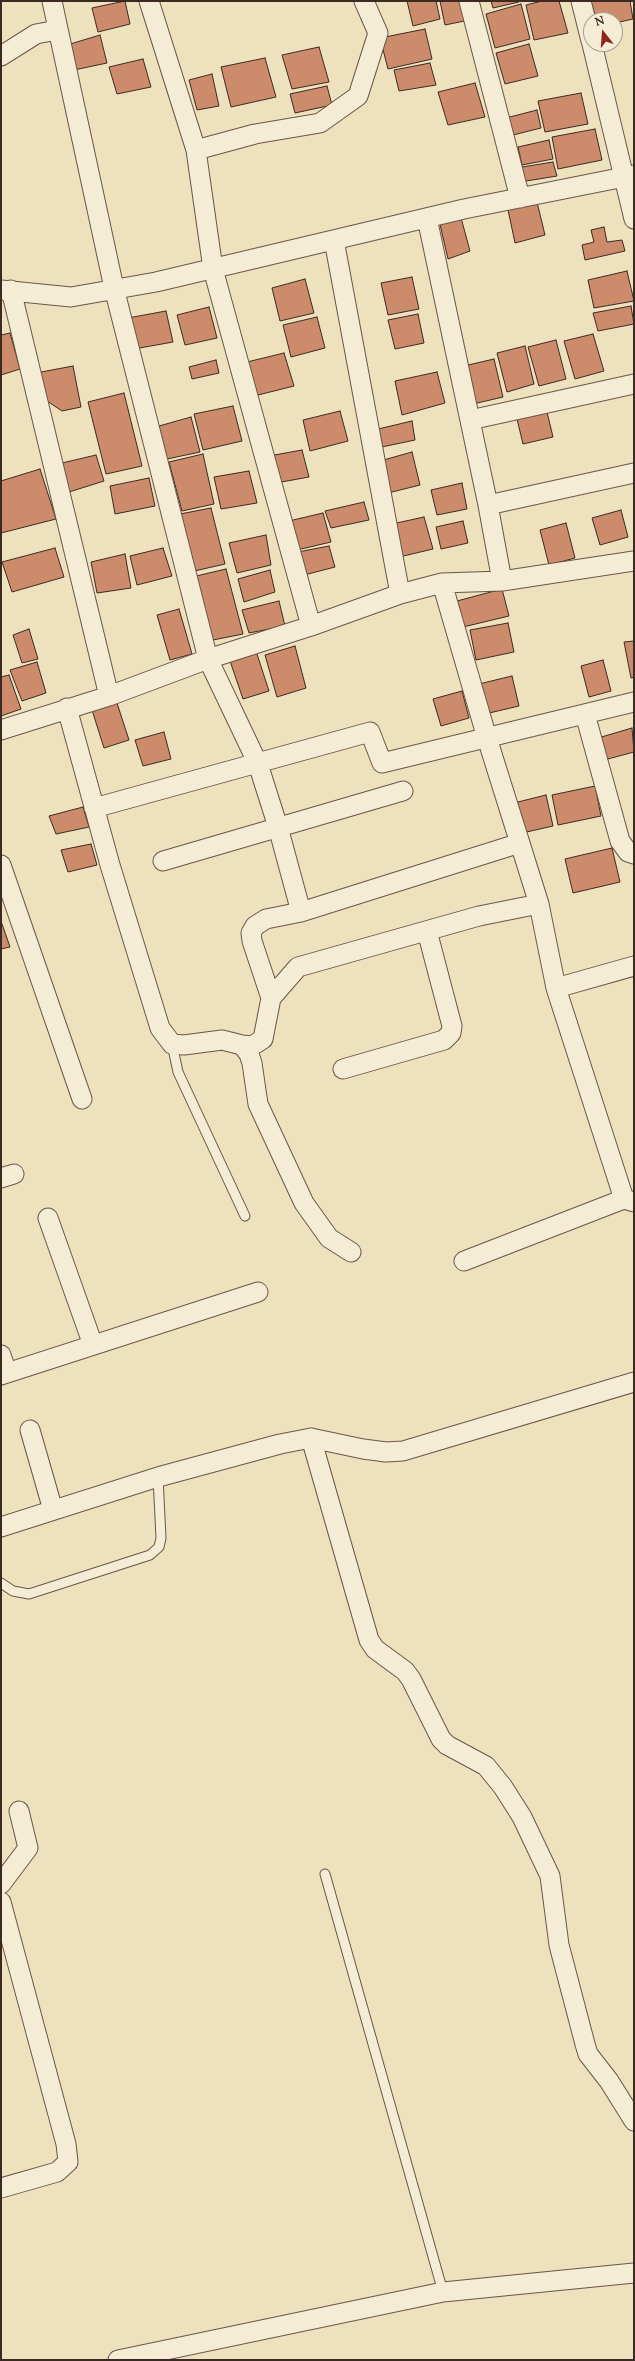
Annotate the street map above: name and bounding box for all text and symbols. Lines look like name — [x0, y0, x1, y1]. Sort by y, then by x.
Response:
north arrow — [583, 12, 623, 52]
text: N — [593, 13, 606, 30]

